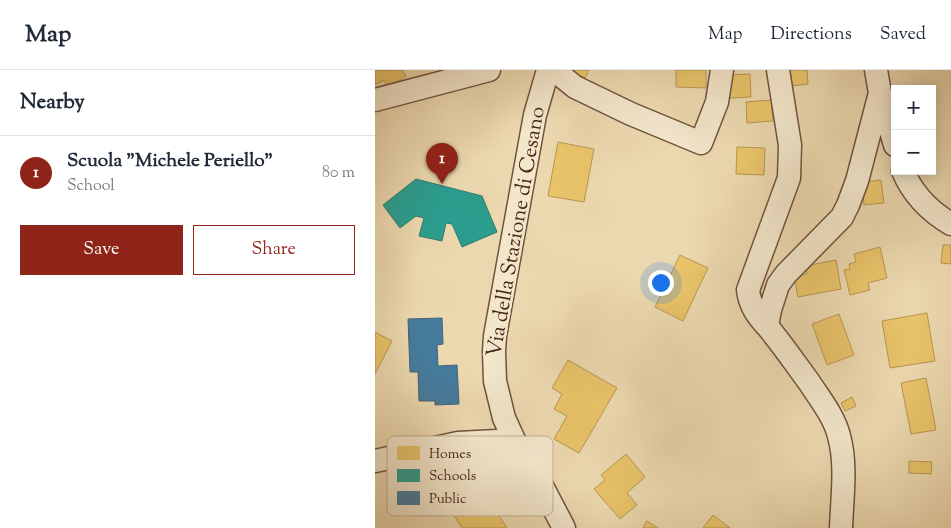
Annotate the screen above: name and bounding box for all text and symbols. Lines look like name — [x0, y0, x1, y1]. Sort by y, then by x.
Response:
text: Map — [25, 18, 71, 52]
text: Map — [708, 22, 743, 48]
text: Directions — [771, 22, 852, 48]
text: Saved — [880, 22, 926, 48]
map controls — [891, 85, 936, 175]
button: + — [891, 85, 936, 130]
text: Nearby — [20, 88, 85, 118]
street label: Via della Stazione di Cesano — [480, 104, 554, 360]
button: − — [891, 130, 936, 175]
pin: 1 — [426, 143, 458, 184]
text: Scuola "Michele Periello" — [67, 148, 273, 175]
text: 1 — [33, 162, 39, 185]
text: 80 m — [322, 162, 355, 185]
text: School — [67, 175, 115, 198]
button: Save — [20, 225, 183, 275]
button: Share — [193, 225, 355, 275]
your location — [648, 270, 674, 296]
legend — [387, 436, 553, 516]
text: Homes — [429, 445, 471, 465]
text: Schools — [429, 467, 476, 487]
text: Public — [429, 490, 466, 510]

